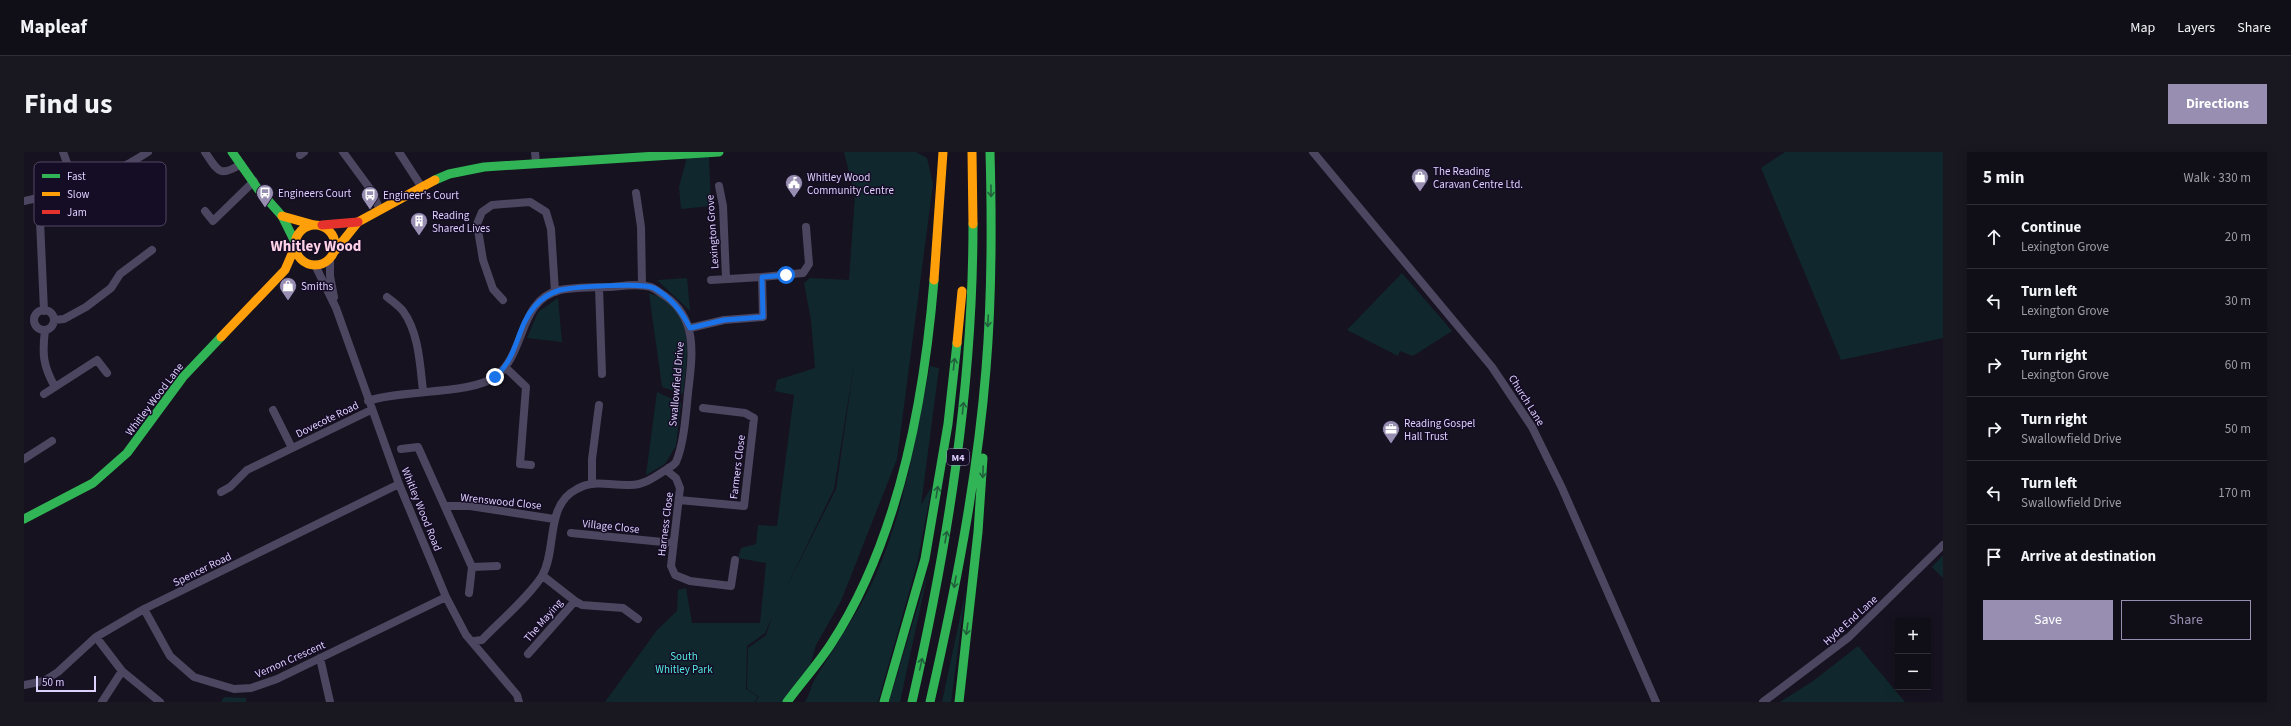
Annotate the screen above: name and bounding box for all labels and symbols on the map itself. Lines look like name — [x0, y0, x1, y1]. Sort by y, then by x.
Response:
legend — [34, 162, 166, 226]
place label: The Reading Caravan Centre Ltd. — [1433, 164, 1523, 192]
shop icon: The Reading Caravan Centre Ltd. — [1410, 167, 1430, 192]
text: Fast — [67, 169, 86, 184]
place label: Whitley Wood Community Centre — [807, 170, 894, 198]
public building icon: Whitley Wood Community Centre — [784, 173, 804, 198]
bus stop icon: Engineers Court — [255, 183, 275, 208]
one-way arrow — [988, 184, 995, 197]
bus stop icon: Engineer's Court — [360, 185, 380, 210]
place label: Engineers Court — [278, 186, 352, 201]
text: Slow — [67, 187, 90, 202]
place label: Engineer's Court — [383, 188, 459, 203]
street label: Lexington Grove — [702, 194, 723, 270]
text: Jam — [67, 205, 87, 220]
place label: Reading Shared Lives — [432, 208, 490, 236]
building icon: Reading Shared Lives — [409, 211, 429, 236]
district label: Whitley Wood — [271, 236, 361, 257]
route start — [777, 266, 795, 284]
shop icon: Smiths — [278, 276, 298, 301]
place label: Smiths — [301, 279, 333, 294]
one-way arrow — [985, 314, 992, 327]
street label: Swallowfield Drive — [665, 341, 688, 427]
one-way arrow — [951, 357, 958, 370]
street label: Whitley Wood Lane — [122, 359, 187, 439]
route end — [486, 368, 504, 386]
street label: Church Lane — [1505, 372, 1548, 429]
street label: Dovecote Road — [293, 398, 361, 441]
one-way arrow — [960, 402, 967, 415]
place label: Reading Gospel Hall Trust — [1404, 416, 1475, 444]
office icon: Reading Gospel Hall Trust — [1381, 419, 1401, 444]
street label: Farmers Close — [726, 434, 749, 500]
road number: M4 — [947, 449, 969, 465]
street label: Whitley Wood Road — [398, 465, 445, 553]
one-way arrow — [979, 465, 987, 478]
one-way arrow — [933, 486, 941, 499]
street label: Wrenswood Close — [460, 490, 543, 513]
street label: Harness Close — [654, 491, 677, 557]
street label: Village Close — [581, 516, 641, 537]
one-way arrow — [942, 530, 950, 543]
street label: Spencer Road — [170, 549, 234, 590]
one-way arrow — [951, 575, 959, 588]
street label: Hyde End Lane — [1820, 592, 1881, 649]
street label: The Maying — [521, 595, 567, 645]
one-way arrow — [963, 622, 971, 635]
street label: Vernon Crescent — [253, 637, 328, 682]
park label: South Whitley Park — [655, 649, 713, 677]
one-way arrow — [917, 658, 925, 671]
scale bar — [36, 674, 96, 693]

